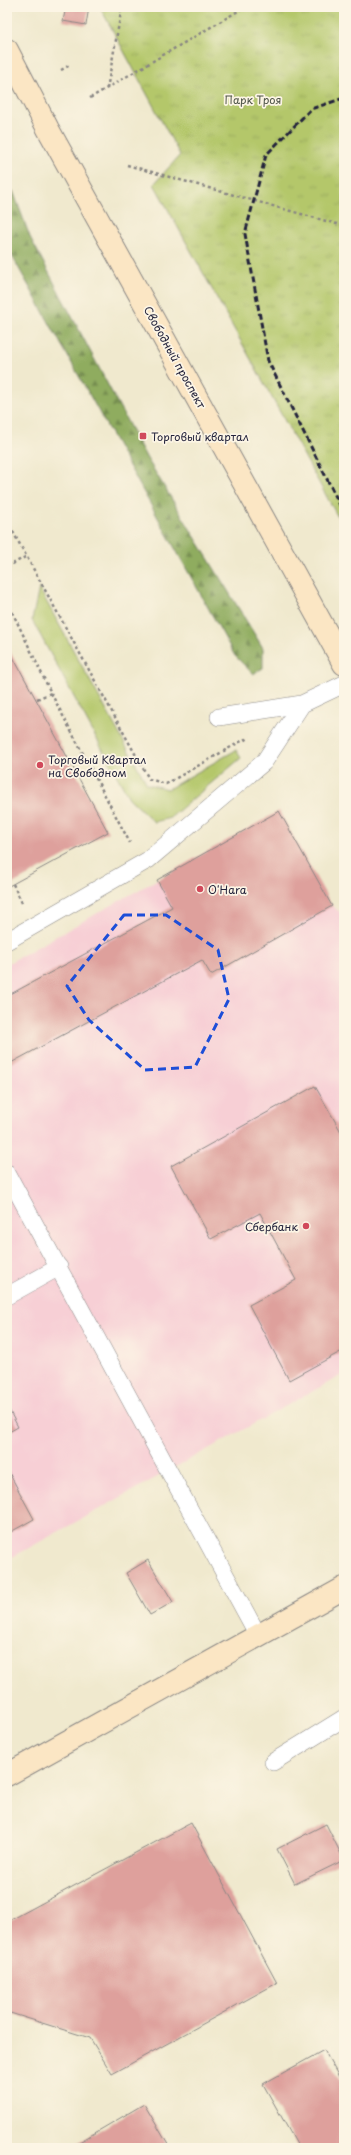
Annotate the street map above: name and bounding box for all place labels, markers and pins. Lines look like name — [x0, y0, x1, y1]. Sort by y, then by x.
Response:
place label: Торговый квартал — [151, 428, 249, 445]
marker: Торговый квартал — [138, 431, 148, 441]
place label: Торговый Квартал на Свободном — [48, 751, 147, 781]
marker: Торговый Квартал на Свободном — [35, 760, 45, 770]
place label: O'Hara — [208, 881, 247, 898]
marker: O'Hara — [195, 884, 205, 894]
place label: Сбербанк — [245, 1218, 298, 1235]
marker: Сбербанк — [301, 1221, 311, 1231]

